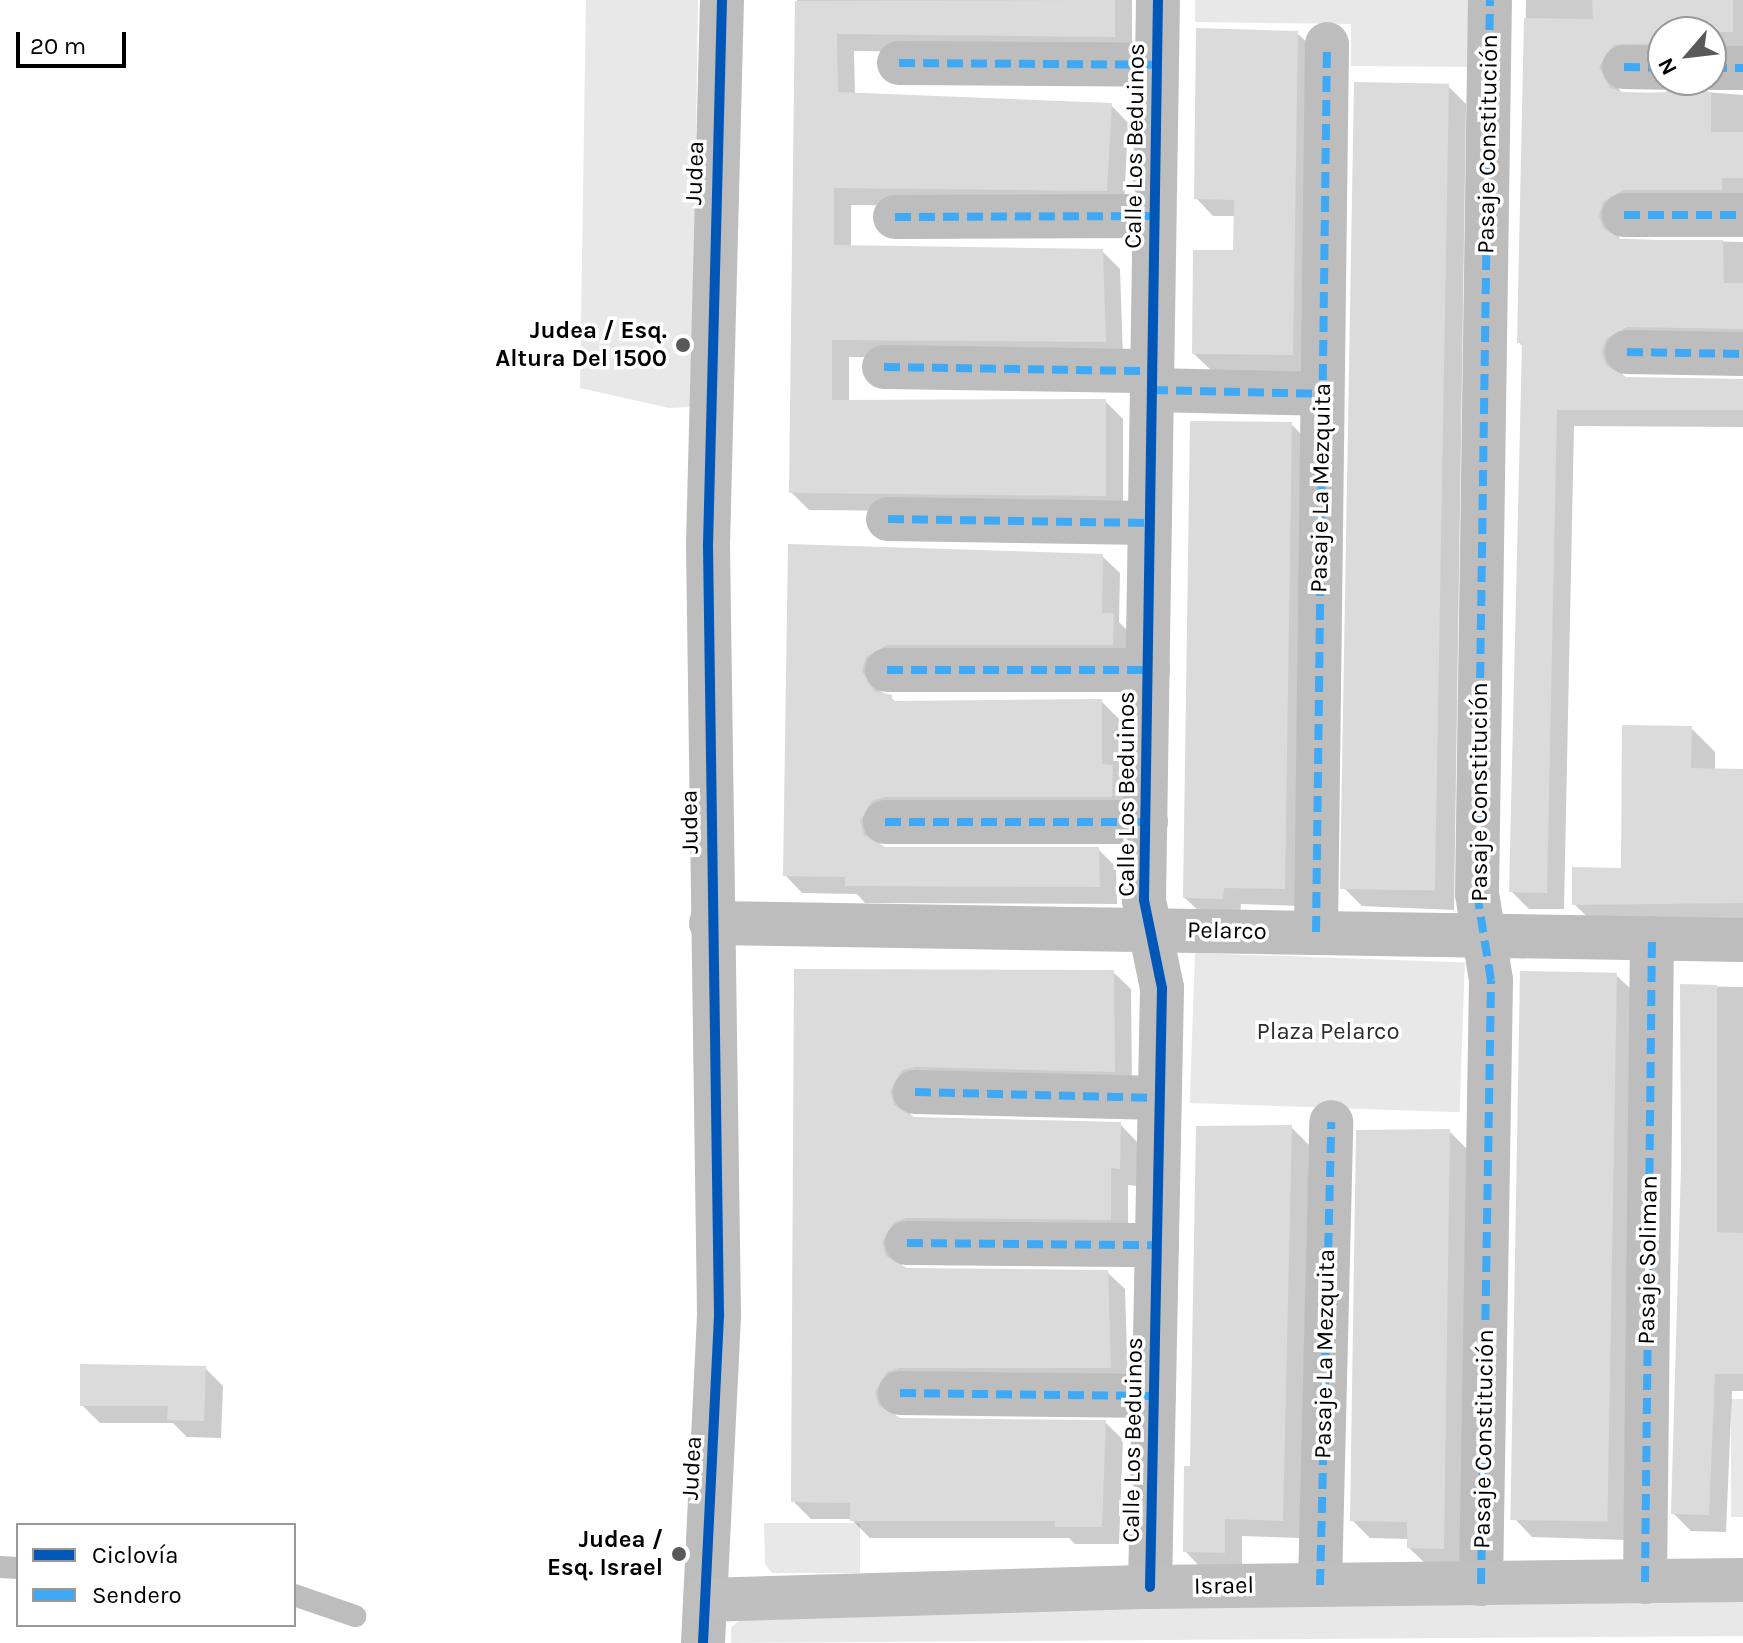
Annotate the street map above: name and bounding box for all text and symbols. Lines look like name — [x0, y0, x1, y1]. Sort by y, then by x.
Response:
scale bar — [20, 16, 130, 66]
north arrow — [1647, 16, 1727, 96]
text: 20 m — [30, 32, 86, 60]
street label: Pasaje Constitución — [1472, 34, 1504, 254]
street label: Calle Los Beduinos — [1119, 43, 1151, 249]
text: N — [1652, 53, 1683, 79]
street label: Judea — [679, 141, 711, 205]
place label: Judea / Esq. Altura Del 1500 — [495, 317, 667, 373]
marker: Judea / Esq. Altura Del 1500 — [674, 336, 692, 354]
street label: Pasaje La Mezquita — [1305, 383, 1337, 593]
street label: Pasaje Constitución — [1466, 682, 1494, 902]
street label: Calle Los Beduinos — [1113, 691, 1141, 897]
street label: Judea — [675, 790, 705, 854]
street label: Pelarco — [1187, 916, 1267, 946]
park label: Plaza Pelarco — [1256, 1018, 1400, 1046]
street label: Pasaje Soliman — [1632, 1175, 1664, 1345]
street label: Pasaje La Mezquita — [1309, 1249, 1341, 1459]
street label: Pasaje Constitución — [1468, 1329, 1500, 1549]
street label: Calle Los Beduinos — [1117, 1337, 1149, 1543]
street label: Judea — [676, 1435, 708, 1501]
legend — [16, 1523, 296, 1627]
place label: Judea / Esq. Israel — [547, 1526, 663, 1582]
text: Ciclovía — [92, 1541, 179, 1569]
marker: Judea / Esq. Israel — [670, 1545, 688, 1563]
street label: Israel — [1194, 1571, 1254, 1601]
text: Sendero — [92, 1581, 182, 1609]

